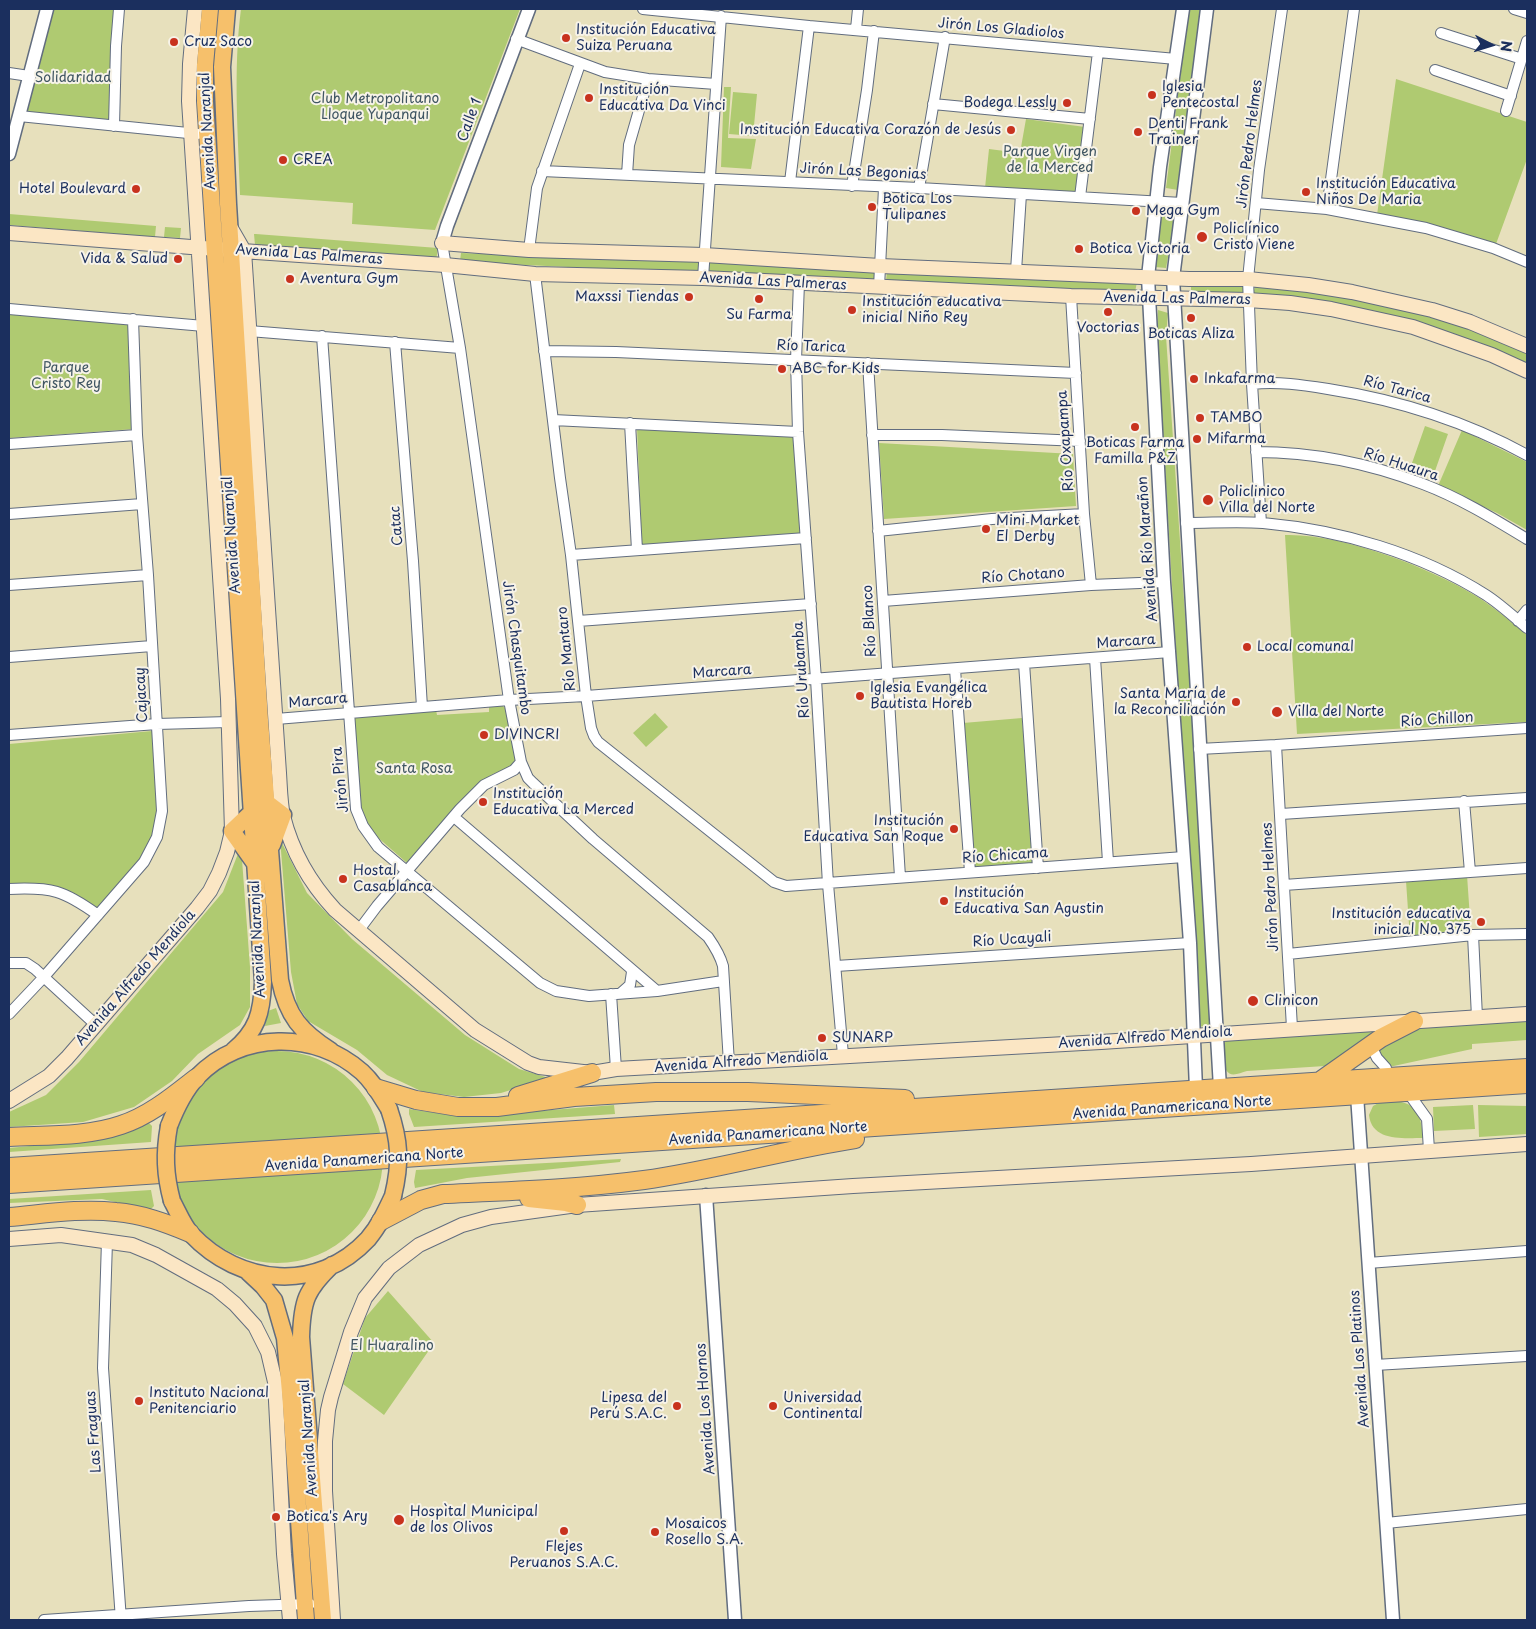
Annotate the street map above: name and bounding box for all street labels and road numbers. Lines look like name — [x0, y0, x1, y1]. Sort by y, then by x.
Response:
street label: Jirón Los Gladiolos — [937, 15, 1065, 43]
street label: Avenida Naranjal — [197, 72, 219, 190]
street label: Jirón Pedro Helmes — [1234, 79, 1266, 209]
street label: Calle 1 — [454, 96, 486, 144]
street label: Jirón Las Begonias — [799, 160, 927, 184]
street label: Avenida Las Palmeras — [235, 241, 383, 269]
street label: Avenida Las Palmeras — [699, 270, 847, 294]
street label: Avenida Las Palmeras — [1103, 289, 1251, 309]
street label: Río Tarica — [776, 337, 846, 357]
street label: Río Tarica — [1361, 373, 1433, 407]
street label: Río Oxapampa — [1054, 390, 1078, 492]
street label: Río Huaura — [1361, 445, 1441, 485]
street label: Avenida Naranjal — [220, 476, 244, 594]
street label: Avenida Río Marañon — [1135, 476, 1161, 622]
street label: Catac — [387, 505, 407, 547]
street label: Río Chotano — [981, 565, 1065, 587]
street label: Jirón Chasquitambo — [498, 580, 534, 716]
street label: Río Blanco — [860, 584, 880, 658]
street label: Río Mantaro — [554, 606, 580, 692]
street label: Río Urubamba — [790, 621, 814, 719]
street label: Marcara — [1096, 632, 1156, 652]
street label: Marcara — [692, 662, 752, 682]
street label: Cajacay — [132, 667, 152, 723]
street label: Marcara — [288, 690, 348, 712]
street label: Río Chillon — [1400, 709, 1474, 731]
street label: Jirón Pira — [329, 746, 353, 814]
street label: Jirón Pedro Helmes — [1259, 822, 1283, 952]
street label: Río Chicama — [961, 845, 1049, 867]
street label: Avenida Naranjal — [247, 880, 269, 998]
street label: Avenida Alfredo Mendiola — [73, 907, 199, 1049]
street label: Río Ucayali — [972, 929, 1052, 951]
street label: Avenida Alfredo Mendiola — [1058, 1024, 1232, 1052]
street label: Avenida Alfredo Mendiola — [654, 1048, 828, 1076]
street label: Avenida Panamericana Norte — [1072, 1093, 1272, 1123]
street label: Avenida Panamericana Norte — [668, 1119, 868, 1149]
street label: Avenida Panamericana Norte — [264, 1145, 464, 1175]
street label: Avenida Los Platinos — [1347, 1290, 1373, 1428]
street label: Avenida Los Hornos — [693, 1343, 719, 1475]
street label: Avenida Naranjal — [297, 1379, 321, 1497]
street label: Las Fraguas — [83, 1390, 105, 1474]

